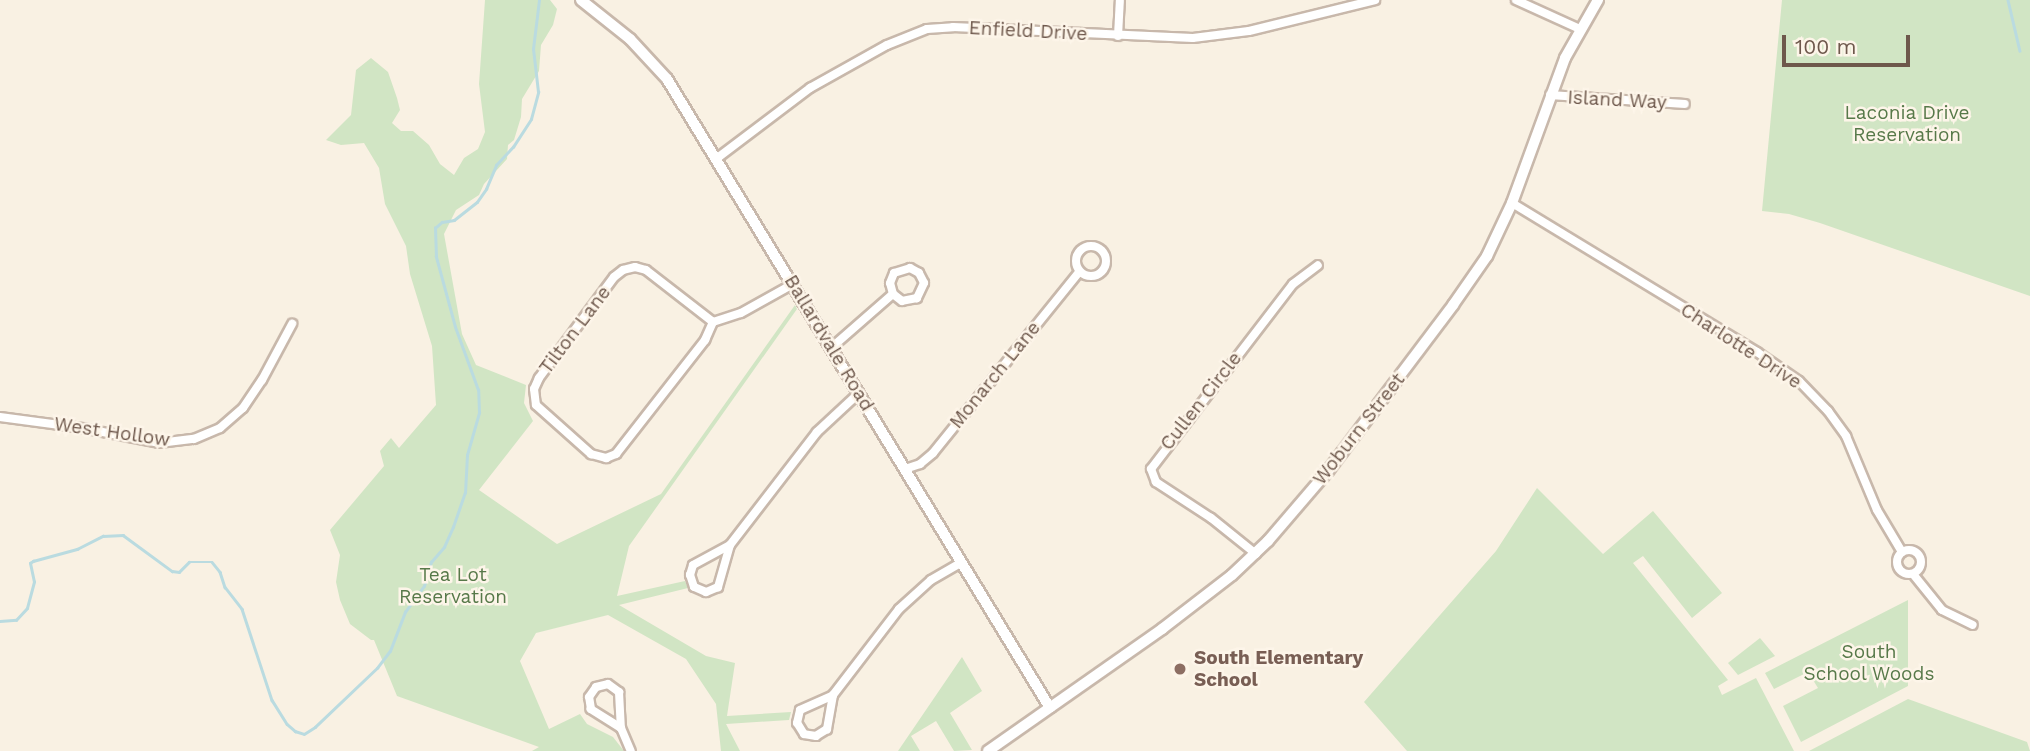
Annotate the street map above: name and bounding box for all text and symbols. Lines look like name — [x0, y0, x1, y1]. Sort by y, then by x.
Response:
street label: Enfield Drive — [968, 17, 1088, 45]
scale bar — [1785, 21, 1913, 65]
text: 100 m — [1795, 34, 1857, 59]
street label: Island Way — [1567, 86, 1667, 114]
park label: Laconia Drive Reservation — [1844, 102, 1970, 146]
street label: Ballardvale Road — [779, 271, 879, 415]
street label: Tilton Lane — [535, 282, 615, 378]
street label: Charlotte Drive — [1676, 298, 1806, 394]
street label: Monarch Lane — [945, 317, 1045, 433]
street label: Cullen Circle — [1156, 347, 1246, 455]
street label: Woburn Street — [1308, 368, 1410, 490]
street label: West Hollow — [53, 413, 171, 451]
park label: Tea Lot Reservation — [399, 564, 507, 608]
park label: South School Woods — [1803, 641, 1935, 685]
place label: South Elementary School — [1194, 647, 1363, 691]
marker: South Elementary School — [1172, 661, 1188, 677]

